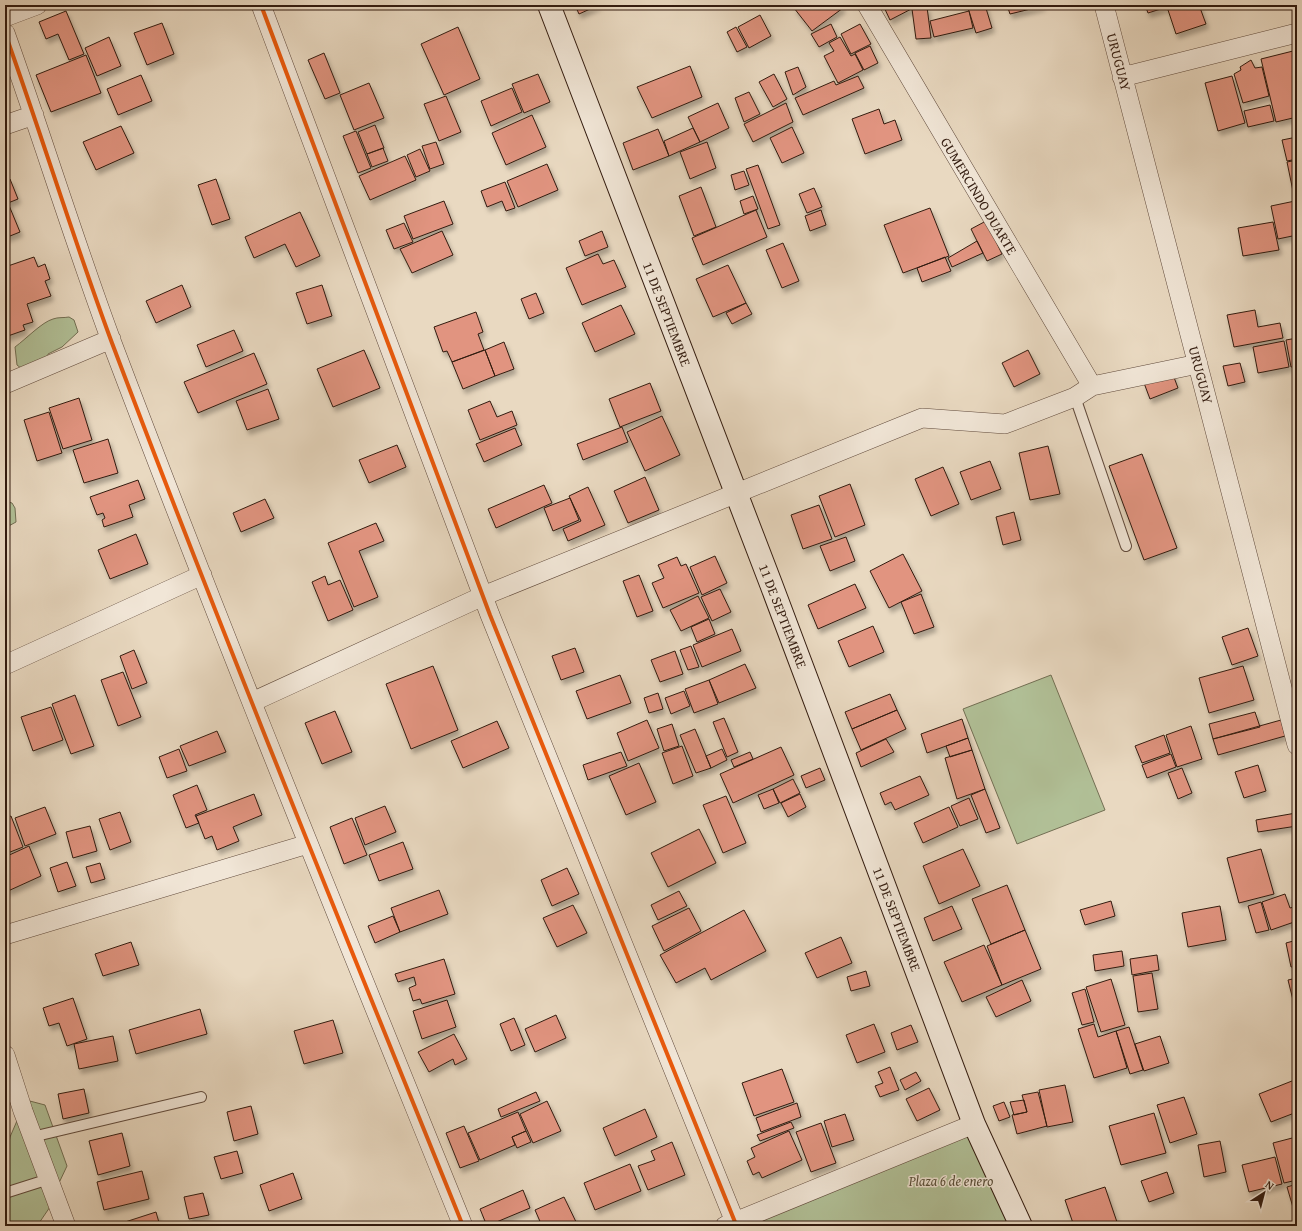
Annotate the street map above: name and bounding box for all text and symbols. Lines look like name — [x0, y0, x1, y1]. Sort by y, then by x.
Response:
street label: URUGUAY — [1102, 31, 1136, 94]
street label: GUMERCINDO DUARTE — [936, 134, 1022, 258]
street label: 11 DE SEPTIEMBRE — [638, 259, 696, 369]
street label: URUGUAY — [1184, 344, 1218, 407]
street label: 11 DE SEPTIEMBRE — [754, 561, 812, 671]
street label: 11 DE SEPTIEMBRE — [868, 864, 926, 974]
park label: Plaza 6 de enero — [908, 1171, 993, 1191]
north arrow — [1244, 1173, 1284, 1213]
text: N — [1262, 1176, 1278, 1194]

